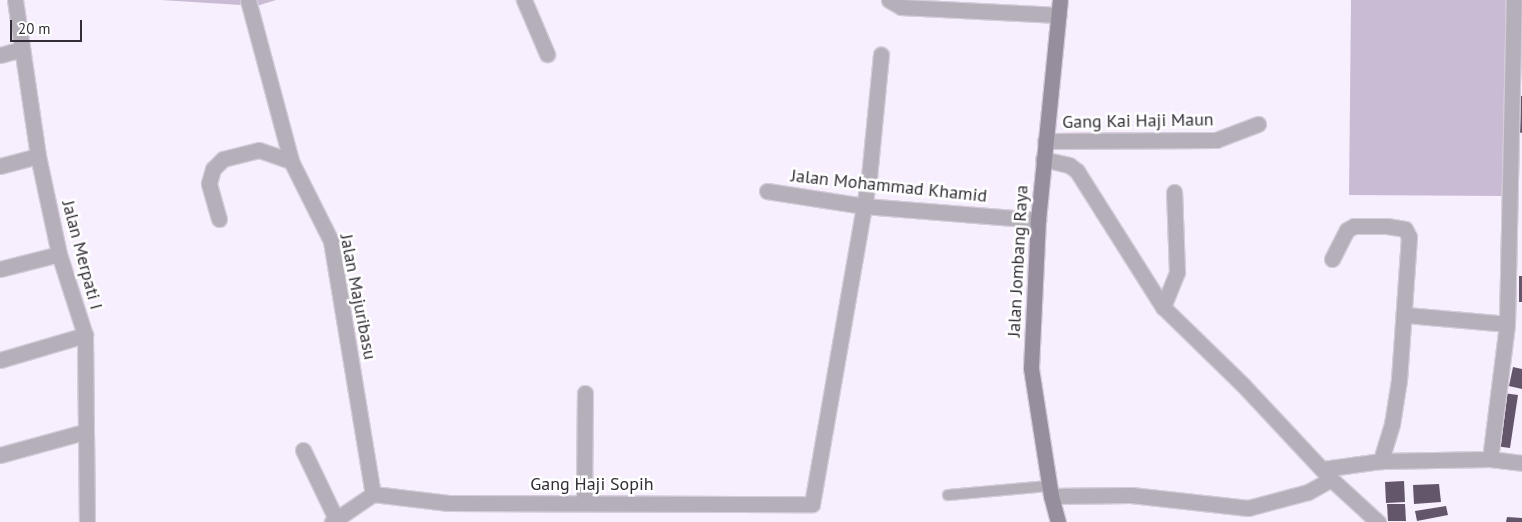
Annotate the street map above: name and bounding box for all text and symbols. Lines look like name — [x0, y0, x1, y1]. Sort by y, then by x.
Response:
scale bar — [12, 10, 85, 42]
text: 20 m — [18, 19, 51, 38]
street label: Gang Kai Haji Maun — [1062, 109, 1214, 133]
street label: Jalan Mohammad Khamid — [790, 165, 988, 207]
street label: Jalan Jombang Raya — [1003, 184, 1033, 338]
street label: Jalan Merpati I — [57, 198, 107, 312]
street label: Jalan Majuribasu — [335, 232, 381, 362]
street label: Gang Haji Sopih — [530, 473, 654, 495]

